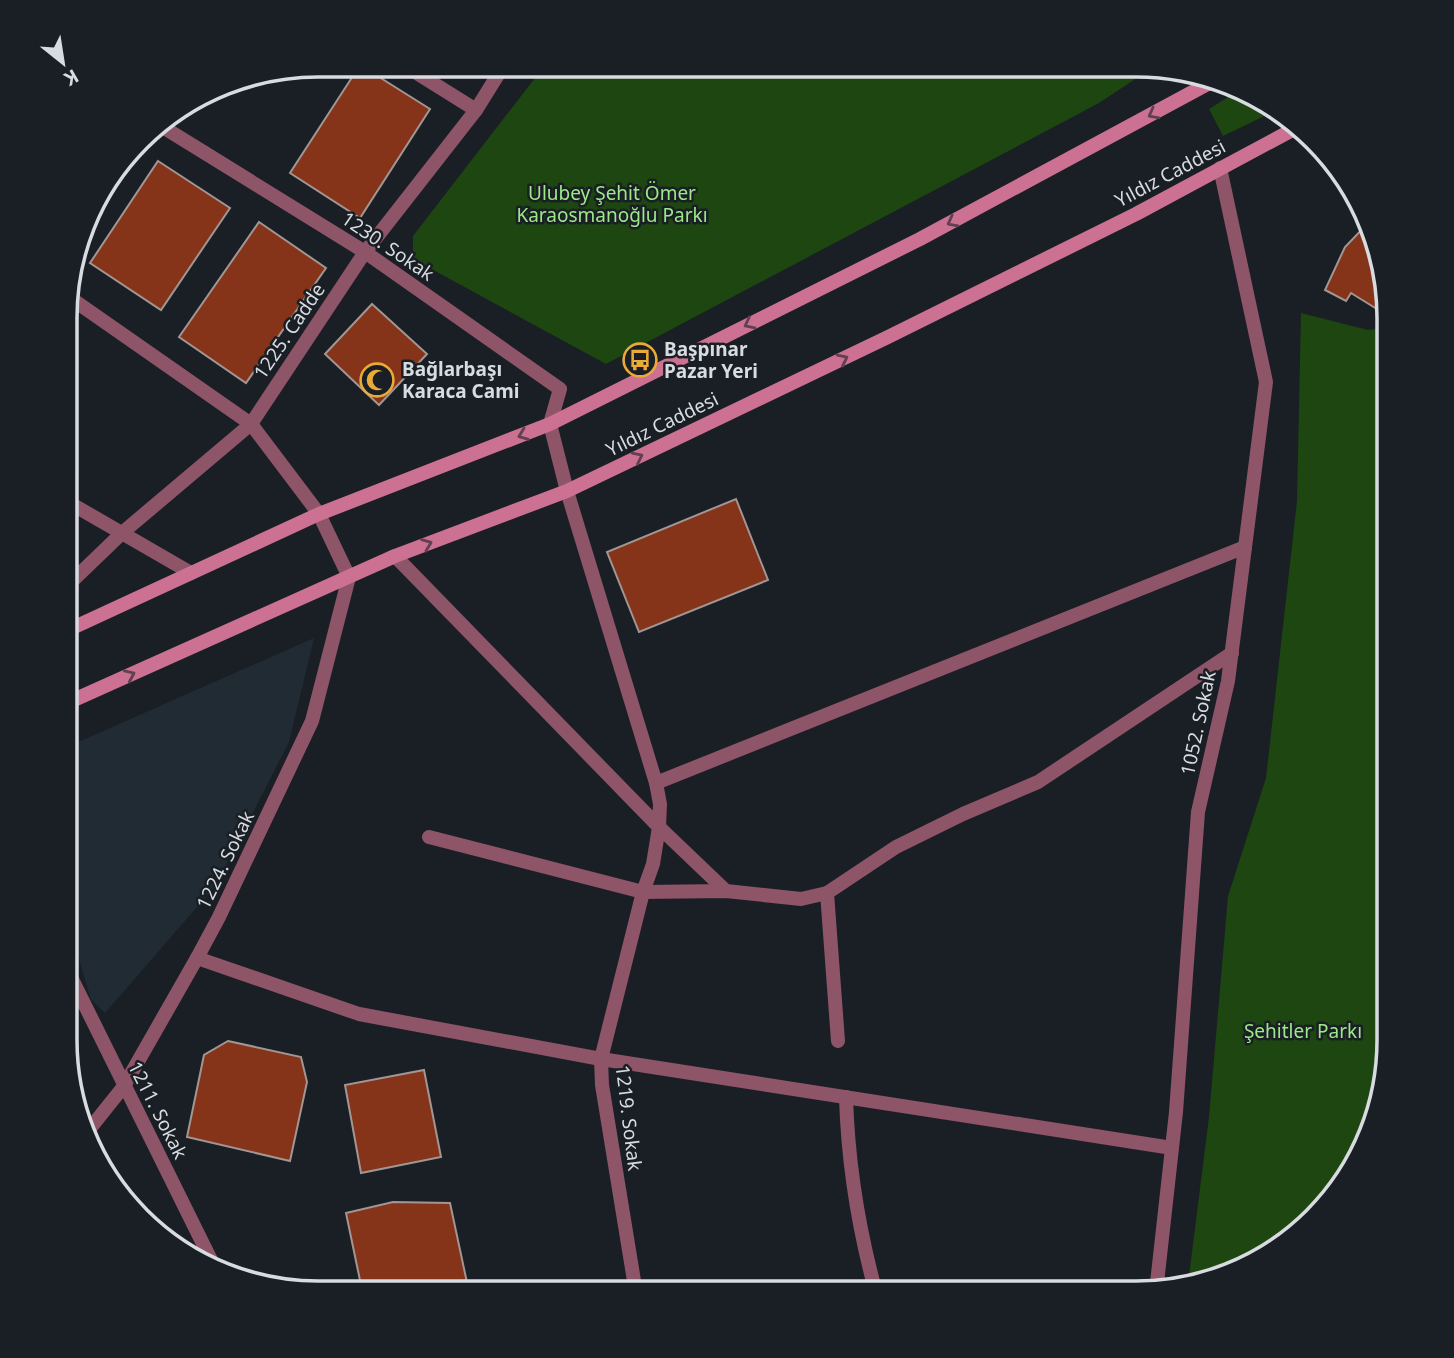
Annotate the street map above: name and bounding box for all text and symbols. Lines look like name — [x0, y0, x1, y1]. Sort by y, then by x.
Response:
north arrow — [28, 28, 98, 98]
text: K — [59, 63, 83, 92]
one-way arrow — [1147, 106, 1160, 119]
street label: Yıldız Caddesi — [1110, 133, 1230, 213]
park label: Ulubey Şehit Ömer Karaosmanoğlu Parkı — [516, 180, 708, 228]
street label: 1230. Sokak — [337, 205, 439, 287]
one-way arrow — [947, 213, 960, 227]
street label: 1225. Cadde — [247, 278, 331, 384]
one-way arrow — [744, 316, 756, 330]
place label: Başpınar Pazar Yeri — [664, 336, 758, 384]
bus stop icon: Başpınar Pazar Yeri — [621, 341, 659, 379]
one-way arrow — [836, 353, 848, 367]
place label: Bağlarbaşı Karaca Cami — [402, 356, 519, 404]
mosque icon: Bağlarbaşı Karaca Cami — [358, 361, 396, 399]
street label: Yıldız Caddesi — [602, 386, 722, 462]
one-way arrow — [517, 426, 529, 440]
one-way arrow — [631, 452, 643, 466]
one-way arrow — [421, 538, 433, 552]
street label: 1052. Sokak — [1174, 668, 1222, 778]
one-way arrow — [122, 669, 135, 683]
street label: 1224. Sokak — [190, 806, 260, 914]
park label: Şehitler Parkı — [1244, 1018, 1362, 1044]
street label: 1211. Sokak — [122, 1057, 194, 1163]
street label: 1219. Sokak — [610, 1064, 648, 1172]

